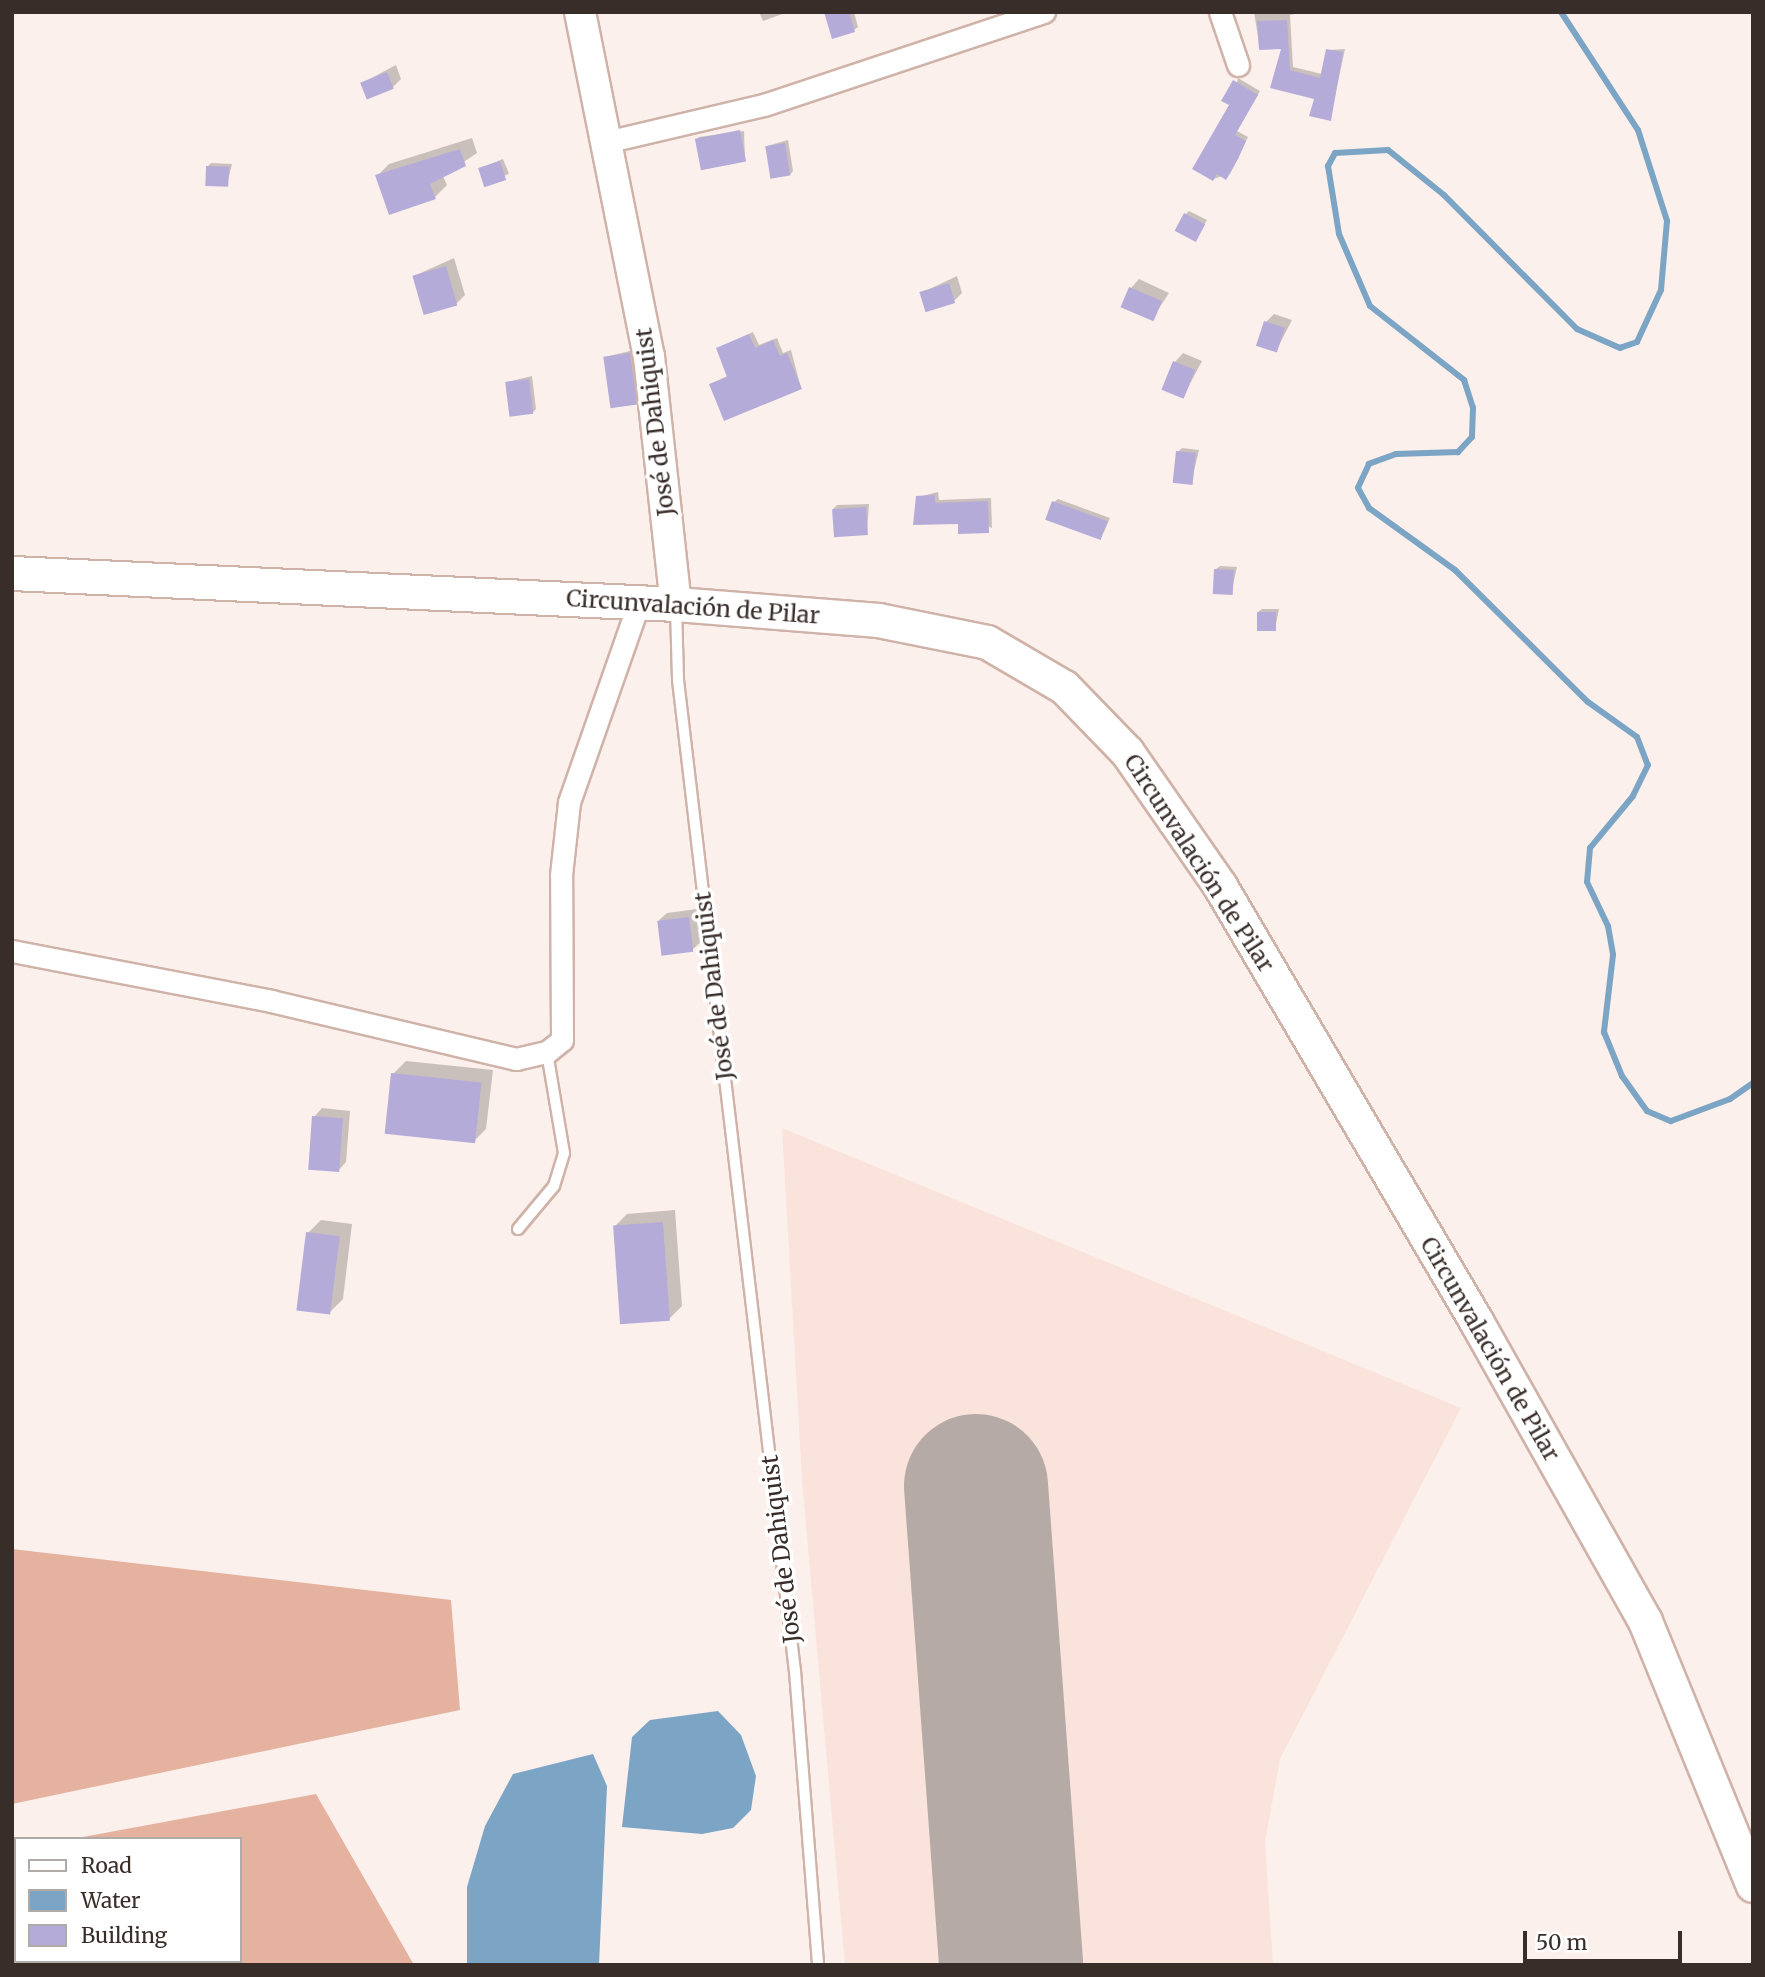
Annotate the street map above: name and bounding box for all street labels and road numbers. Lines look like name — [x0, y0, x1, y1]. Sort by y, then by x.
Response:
street label: José de Dahiquist — [630, 326, 680, 518]
street label: Circunvalación de Pilar — [565, 584, 821, 630]
street label: Circunvalación de Pilar — [1118, 749, 1280, 977]
street label: José de Dahiquist — [689, 890, 739, 1082]
street label: Circunvalación de Pilar — [1415, 1232, 1565, 1466]
street label: José de Dahiquist — [756, 1453, 806, 1645]

